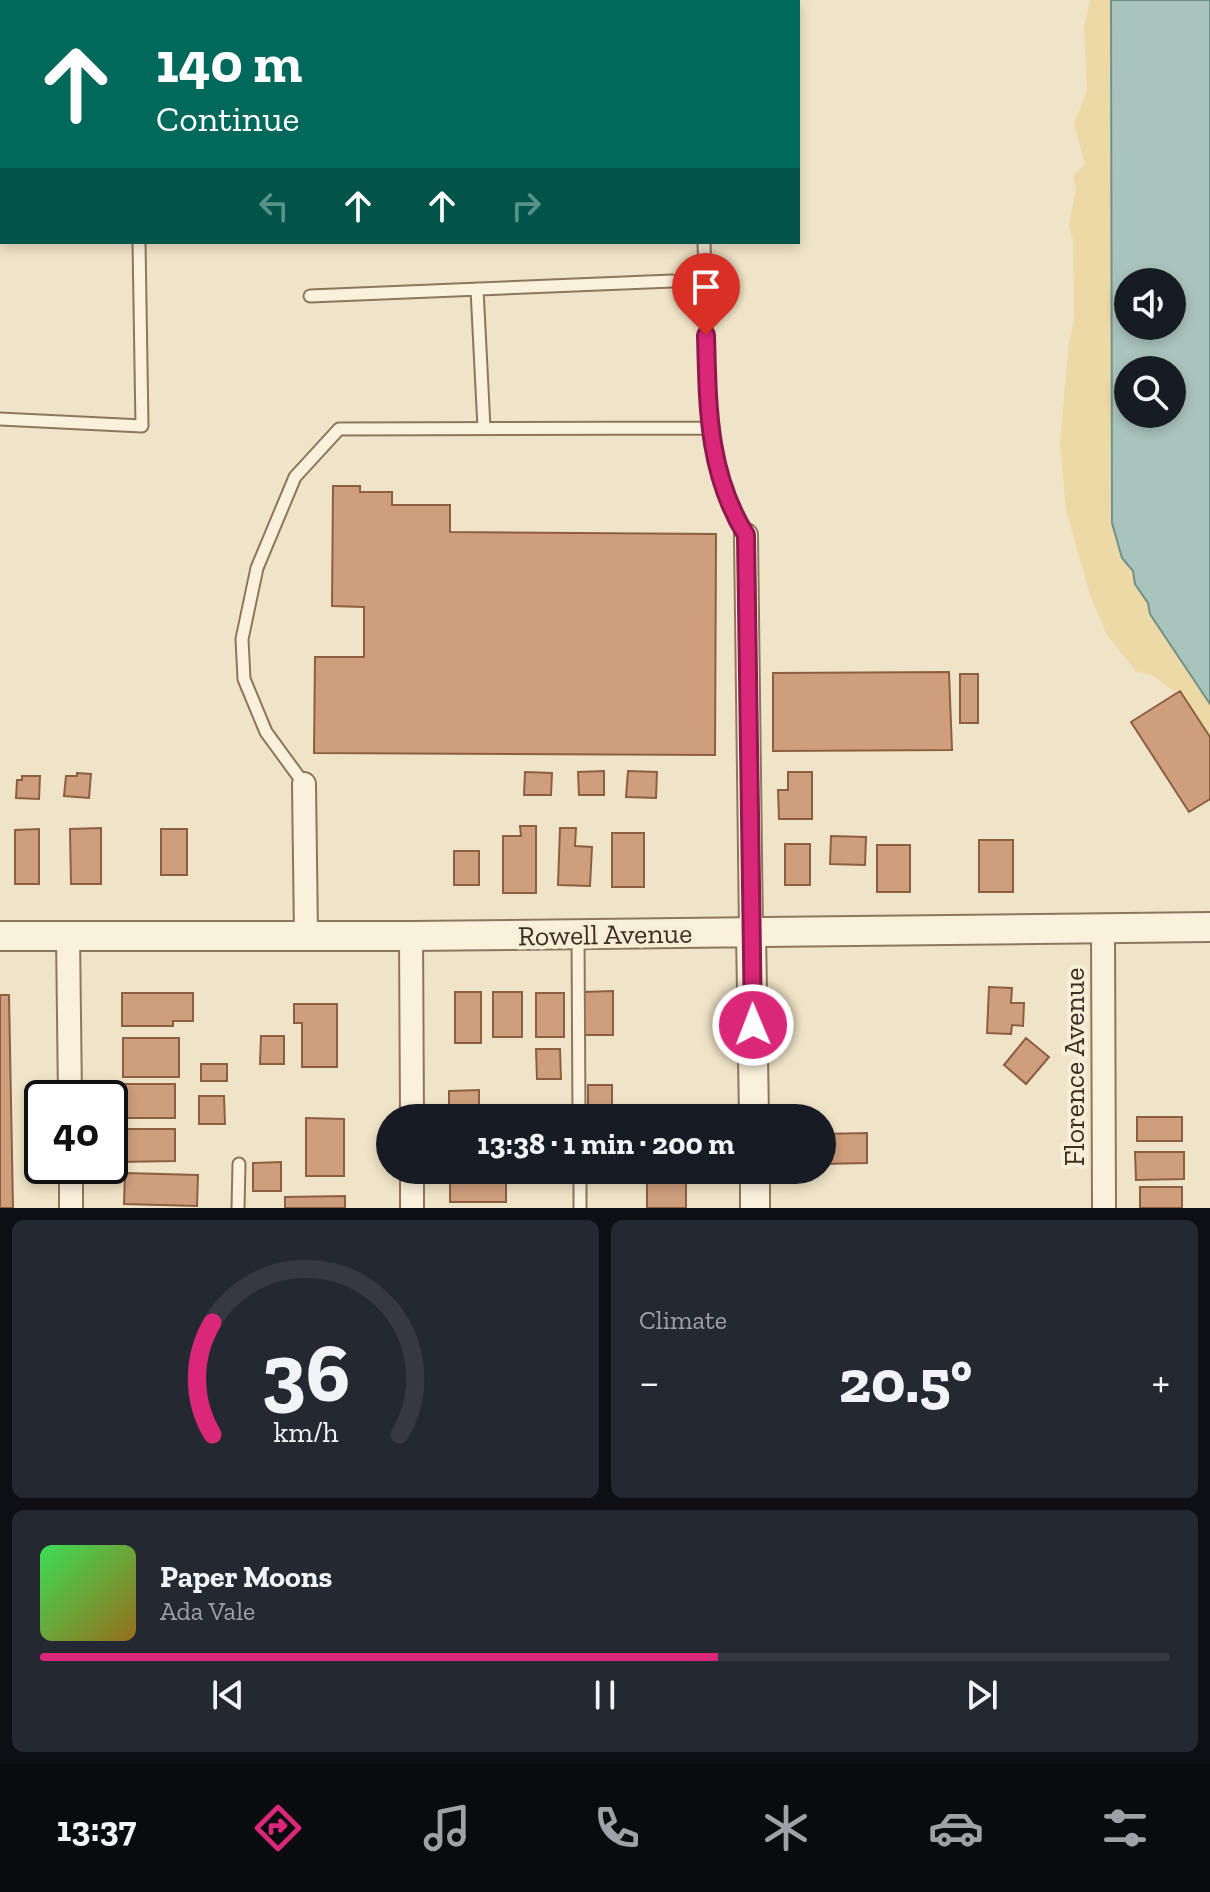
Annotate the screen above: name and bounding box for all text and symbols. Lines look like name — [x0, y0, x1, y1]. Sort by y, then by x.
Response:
text: 140 m — [156, 29, 302, 96]
icon: ahead — [24, 32, 128, 136]
text: Continue — [156, 97, 300, 140]
icon: left — [252, 184, 296, 228]
icon: ahead — [336, 184, 380, 228]
icon: ahead — [420, 184, 464, 228]
icon: right — [504, 184, 548, 228]
pin — [672, 253, 740, 335]
icon: arrive — [684, 265, 728, 309]
map controls — [1114, 268, 1186, 428]
button: sound — [1114, 268, 1186, 340]
button: search — [1114, 356, 1186, 428]
street label: Rowell Avenue — [518, 916, 693, 953]
street label: Florence Avenue — [1058, 968, 1091, 1166]
position arrow — [711, 983, 795, 1067]
speed limit sign: 40 — [24, 1080, 128, 1184]
text: 13:38 · 1 min · 200 m — [477, 1126, 735, 1162]
text: Climate — [639, 1304, 727, 1336]
text: 36 — [261, 1322, 350, 1422]
text: 20.5° — [839, 1345, 972, 1417]
text: − — [639, 1355, 660, 1408]
text: + — [1151, 1355, 1170, 1408]
text: km/h — [273, 1415, 338, 1449]
text: Paper Moons — [160, 1559, 332, 1595]
text: Ada Vale — [160, 1595, 255, 1627]
icon: previous — [206, 1673, 250, 1717]
icon: pause — [583, 1673, 627, 1717]
icon: next — [960, 1673, 1004, 1717]
icon: directions — [250, 1800, 306, 1856]
icon: music — [419, 1800, 475, 1856]
icon: phone — [589, 1800, 645, 1856]
icon: climate — [758, 1800, 814, 1856]
icon: car — [928, 1800, 984, 1856]
icon: filters — [1097, 1800, 1153, 1856]
text: 13:37 — [57, 1807, 136, 1850]

